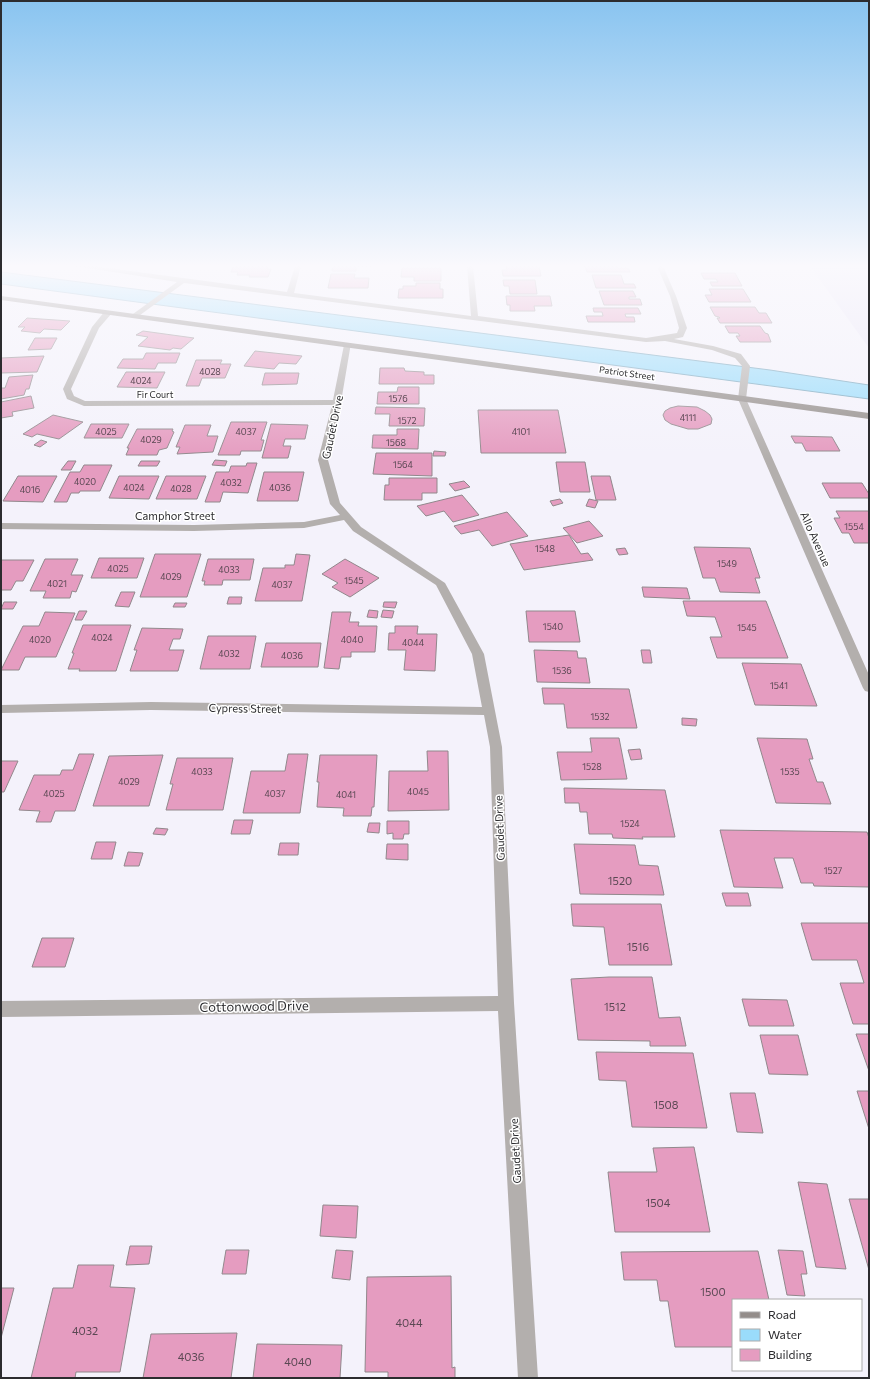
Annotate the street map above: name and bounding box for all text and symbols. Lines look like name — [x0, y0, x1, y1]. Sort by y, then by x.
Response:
street label: Patriot Street — [598, 364, 656, 382]
house number: 4028 — [199, 366, 221, 377]
house number: 4024 — [130, 375, 152, 386]
street label: Fir Court — [137, 389, 174, 400]
house number: 1576 — [388, 393, 408, 404]
street label: Gaudet Drive — [319, 394, 345, 460]
house number: 4111 — [680, 412, 696, 423]
house number: 1572 — [398, 415, 416, 426]
house number: 4025 — [95, 426, 117, 437]
house number: 4037 — [235, 426, 257, 437]
house number: 4101 — [512, 426, 530, 437]
house number: 4029 — [140, 434, 162, 445]
house number: 1568 — [386, 437, 406, 448]
house number: 1564 — [393, 459, 414, 470]
house number: 4020 — [74, 476, 96, 487]
house number: 4032 — [220, 477, 242, 488]
house number: 4024 — [123, 482, 145, 493]
house number: 4036 — [269, 482, 291, 493]
house number: 4028 — [170, 483, 192, 494]
house number: 4016 — [20, 484, 40, 495]
street label: Camphor Street — [135, 509, 215, 522]
street label: Allo Avenue — [798, 510, 834, 569]
house number: 1554 — [844, 521, 864, 532]
house number: 1548 — [535, 543, 555, 554]
house number: 1549 — [717, 558, 737, 569]
house number: 4025 — [107, 563, 129, 574]
house number: 4033 — [218, 564, 240, 575]
house number: 4029 — [160, 571, 182, 582]
house number: 1545 — [344, 575, 364, 586]
house number: 4021 — [47, 578, 67, 589]
house number: 4037 — [271, 579, 293, 590]
house number: 1540 — [543, 621, 563, 632]
house number: 1545 — [737, 622, 757, 633]
house number: 4024 — [91, 632, 113, 643]
house number: 4020 — [29, 634, 51, 645]
house number: 4040 — [341, 634, 363, 645]
house number: 4044 — [402, 637, 425, 648]
house number: 4032 — [218, 648, 240, 659]
house number: 4036 — [281, 650, 303, 661]
house number: 1536 — [552, 665, 572, 676]
house number: 1541 — [770, 680, 788, 691]
street label: Cypress Street — [209, 701, 282, 715]
house number: 1532 — [590, 711, 610, 722]
house number: 1528 — [582, 761, 602, 772]
house number: 4033 — [191, 766, 213, 777]
house number: 1535 — [780, 766, 800, 777]
house number: 4029 — [118, 776, 140, 787]
house number: 4045 — [407, 786, 429, 797]
house number: 4025 — [43, 788, 65, 799]
house number: 4037 — [264, 788, 286, 799]
house number: 4041 — [336, 789, 356, 800]
street label: Gaudet Drive — [491, 795, 507, 861]
house number: 1524 — [620, 818, 640, 829]
house number: 1527 — [824, 865, 843, 876]
house number: 1520 — [608, 874, 632, 887]
house number: 1516 — [627, 940, 650, 953]
street label: Cottonwood Drive — [199, 997, 309, 1015]
house number: 1512 — [604, 1000, 626, 1013]
house number: 1508 — [654, 1098, 679, 1111]
street label: Gaudet Drive — [507, 1118, 523, 1184]
house number: 1504 — [646, 1196, 671, 1209]
house number: 1500 — [700, 1285, 726, 1298]
legend — [732, 1299, 862, 1371]
text: Road — [768, 1307, 796, 1321]
house number: 4044 — [396, 1316, 423, 1329]
house number: 4032 — [72, 1324, 98, 1337]
text: Water — [768, 1327, 802, 1341]
text: Building — [768, 1347, 812, 1361]
house number: 4036 — [178, 1350, 205, 1363]
house number: 4040 — [284, 1355, 312, 1368]

